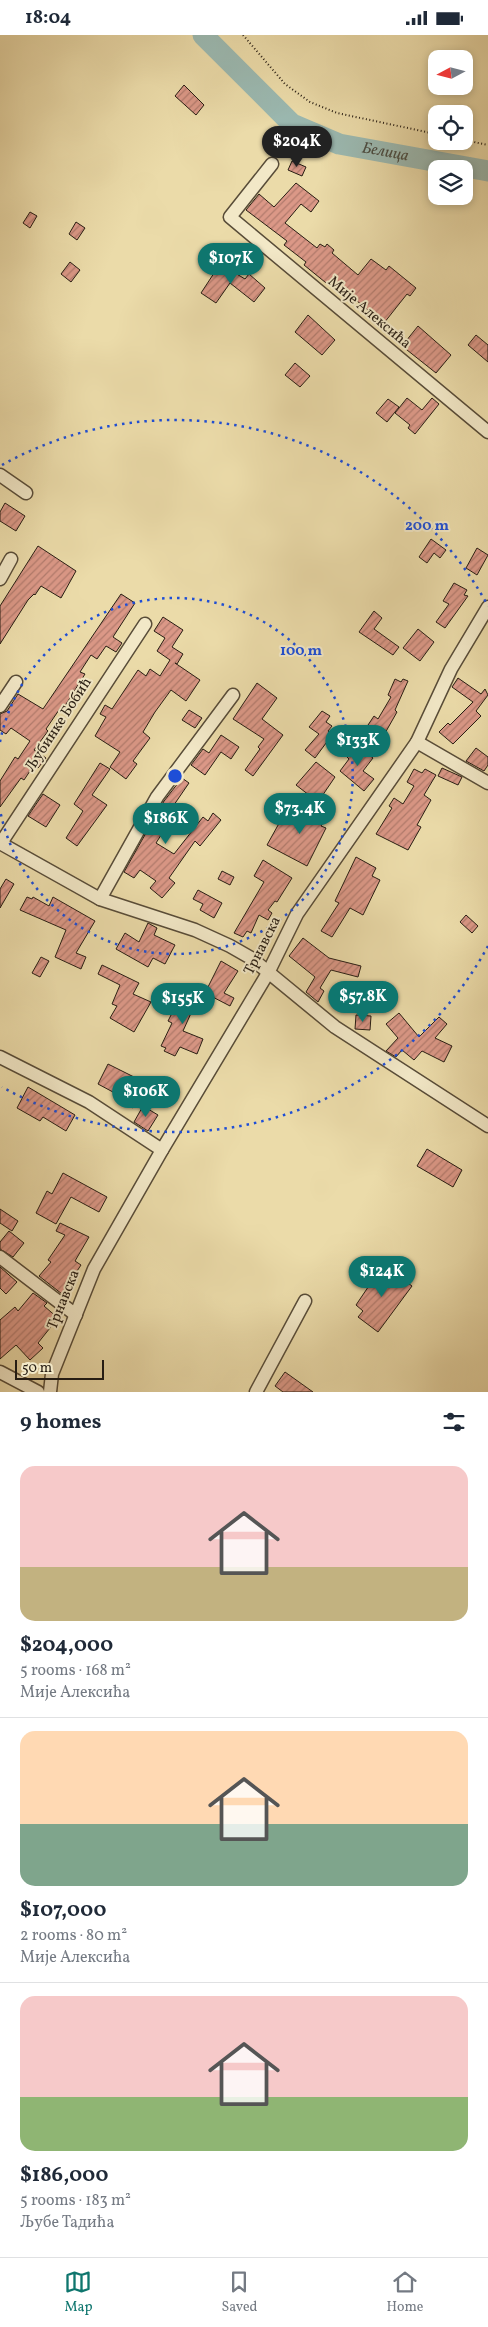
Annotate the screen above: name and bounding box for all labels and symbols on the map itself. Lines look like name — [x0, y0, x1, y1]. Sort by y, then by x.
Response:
north arrow — [428, 50, 472, 95]
pin: $204K — [262, 125, 332, 168]
water label: Белица — [360, 137, 411, 167]
pin: $107K — [196, 243, 266, 285]
street label: Мије Алексића — [323, 272, 415, 354]
text: 200 m — [405, 516, 449, 537]
text: 100 m — [280, 641, 323, 662]
street label: Љубинке Бобић — [21, 674, 97, 776]
pin: $133K — [323, 725, 393, 767]
centre of rings — [166, 767, 184, 785]
pin: $73.4K — [259, 793, 341, 835]
pin: $186K — [131, 803, 201, 845]
street label: Трнавска — [239, 913, 287, 979]
pin: $57.8K — [322, 981, 404, 1023]
pin: $155K — [148, 983, 218, 1025]
pin: $106K — [111, 1075, 181, 1118]
pin: $124K — [347, 1255, 417, 1298]
street label: Трнавска — [42, 1267, 86, 1333]
scale bar — [15, 1357, 104, 1380]

